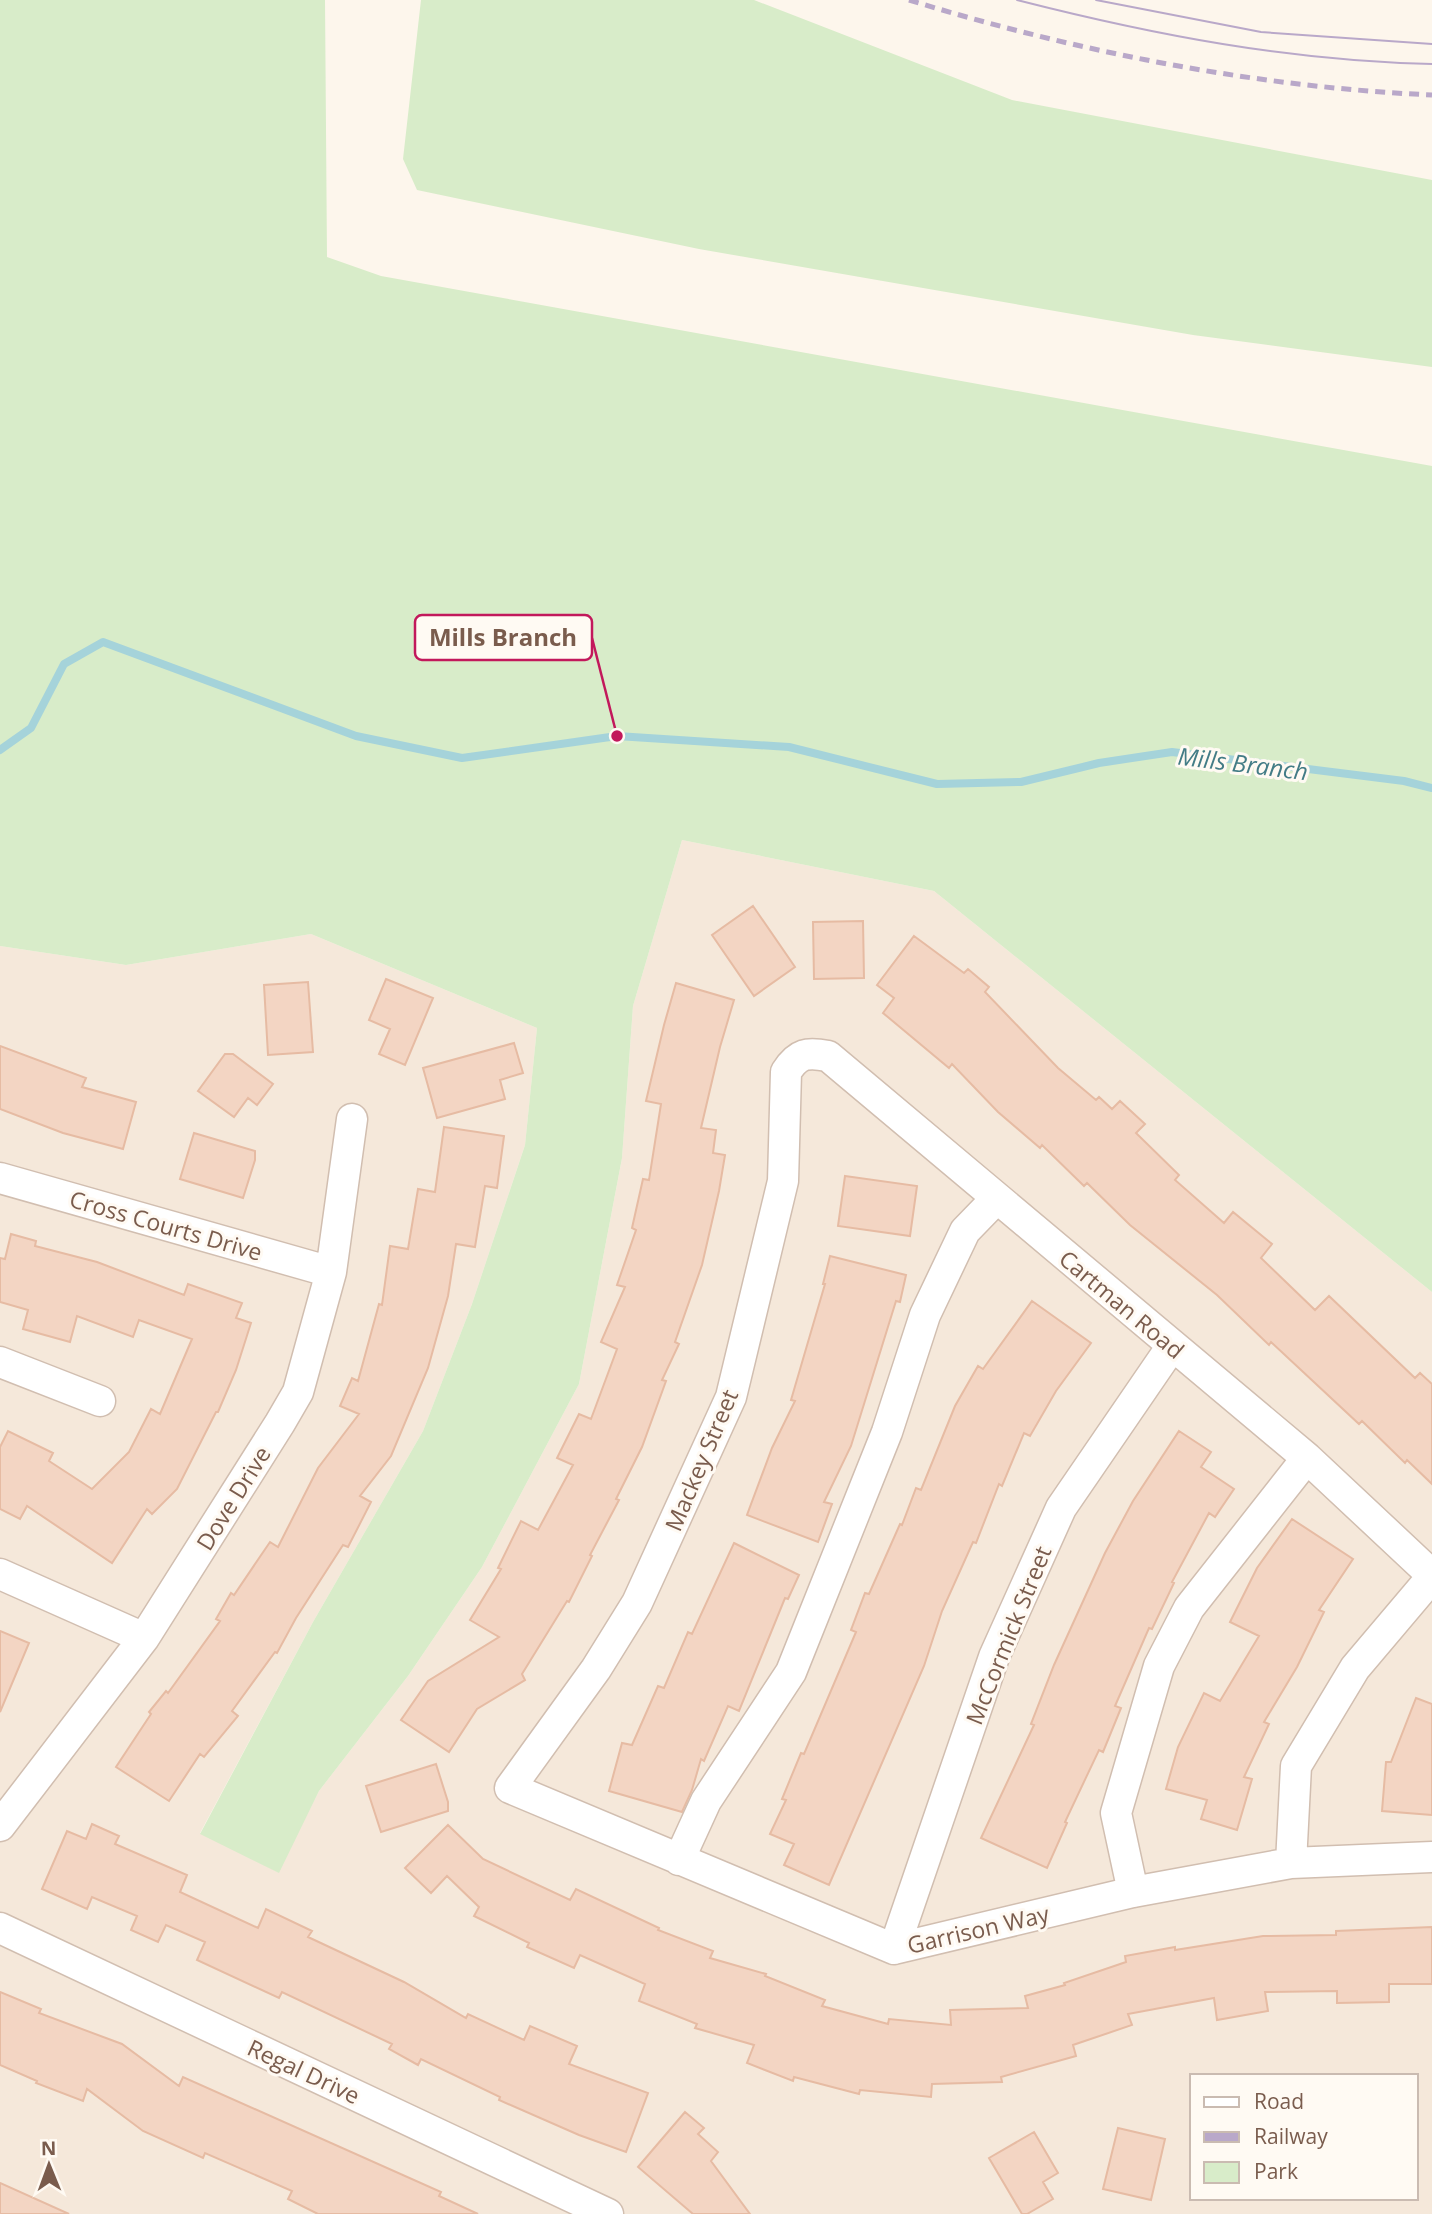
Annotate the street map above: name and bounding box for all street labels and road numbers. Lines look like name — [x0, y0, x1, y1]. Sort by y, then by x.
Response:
street label: Cross Courts Drive — [66, 1182, 266, 1268]
street label: Cartman Road — [1053, 1242, 1191, 1366]
street label: Mackey Street — [657, 1384, 745, 1536]
street label: Dove Drive — [188, 1440, 278, 1556]
street label: McCormick Street — [958, 1541, 1058, 1729]
street label: Garrison Way — [904, 1897, 1052, 1961]
street label: Regal Drive — [243, 2031, 365, 2111]

